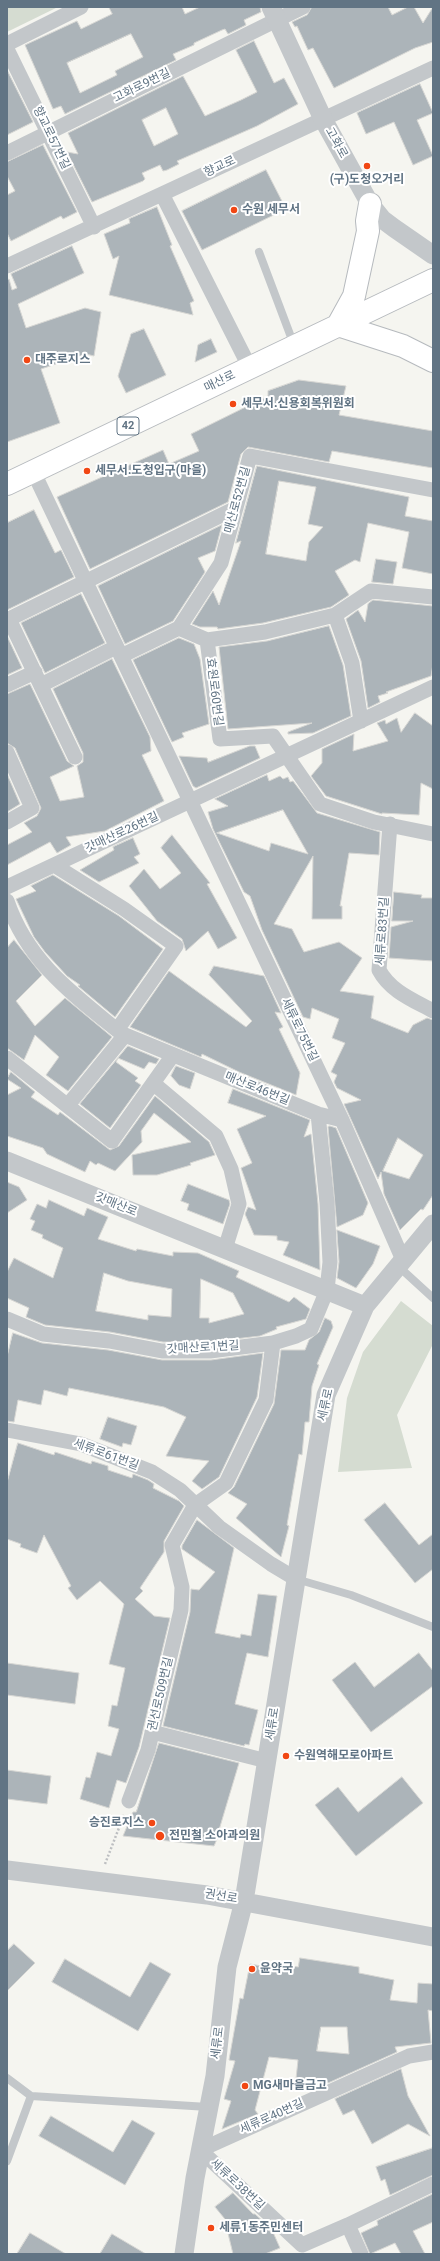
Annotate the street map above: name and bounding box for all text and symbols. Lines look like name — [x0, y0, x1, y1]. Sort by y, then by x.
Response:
street label: 고화로9번길 — [111, 66, 173, 106]
street label: 향교로57번길 — [29, 104, 73, 172]
street label: 고화로 — [322, 125, 350, 161]
street label: 향교로 — [202, 153, 238, 181]
marker: (구)도청오거리 — [362, 161, 372, 171]
place label: (구)도청오거리 — [330, 173, 404, 187]
place label: 수원 세무서 — [242, 203, 300, 217]
marker: 수원 세무서 — [229, 205, 239, 215]
place label: 대주로지스 — [35, 353, 90, 367]
marker: 대주로지스 — [22, 355, 32, 365]
street label: 매산로 — [202, 368, 238, 396]
place label: 세무서.신용회복위원회 — [241, 397, 355, 411]
marker: 세무서.신용회복위원회 — [228, 399, 238, 409]
road number: 42 — [117, 417, 139, 435]
place label: 세무서.도청입구(마을) — [95, 464, 206, 478]
street label: 매산로52번길 — [222, 465, 254, 535]
marker: 세무서.도청입구(마을) — [82, 466, 92, 476]
street label: 효원로60번길 — [203, 657, 225, 727]
street label: 갓매산로26번길 — [83, 810, 161, 856]
street label: 세류로83번길 — [373, 896, 393, 966]
street label: 세류로75번길 — [277, 996, 321, 1064]
street label: 매산로46번길 — [222, 1069, 292, 1109]
street label: 갓매산로 — [93, 1190, 139, 1220]
street label: 갓매산로1번길 — [166, 1339, 240, 1357]
street label: 세류로 — [315, 1387, 337, 1423]
street label: 세류로61번길 — [71, 1436, 141, 1474]
street label: 권선로509번길 — [146, 1656, 176, 1732]
street label: 세류로 — [263, 1707, 283, 1741]
place label: 수원역해모로아파트 — [294, 1749, 393, 1763]
marker: 수원역해모로아파트 — [281, 1751, 291, 1761]
place label: 승진로지스 — [89, 1816, 144, 1830]
marker: 승진로지스 — [147, 1818, 157, 1828]
place label: 전민철 소아과의원 — [169, 1829, 260, 1843]
marker: 전민철 소아과의원 — [154, 1830, 166, 1842]
street label: 권선로 — [204, 1887, 238, 1907]
place label: 윤약국 — [260, 1962, 293, 1976]
marker: 윤약국 — [247, 1964, 257, 1974]
street label: 세류로 — [209, 2026, 227, 2060]
place label: MG새마을금고 — [253, 2079, 327, 2093]
marker: MG새마을금고 — [240, 2081, 250, 2091]
street label: 세류로40번길 — [238, 2096, 306, 2138]
street label: 세류로38번길 — [207, 2156, 267, 2214]
place label: 세류1동주민센터 — [219, 2221, 303, 2235]
marker: 세류1동주민센터 — [206, 2223, 216, 2233]

